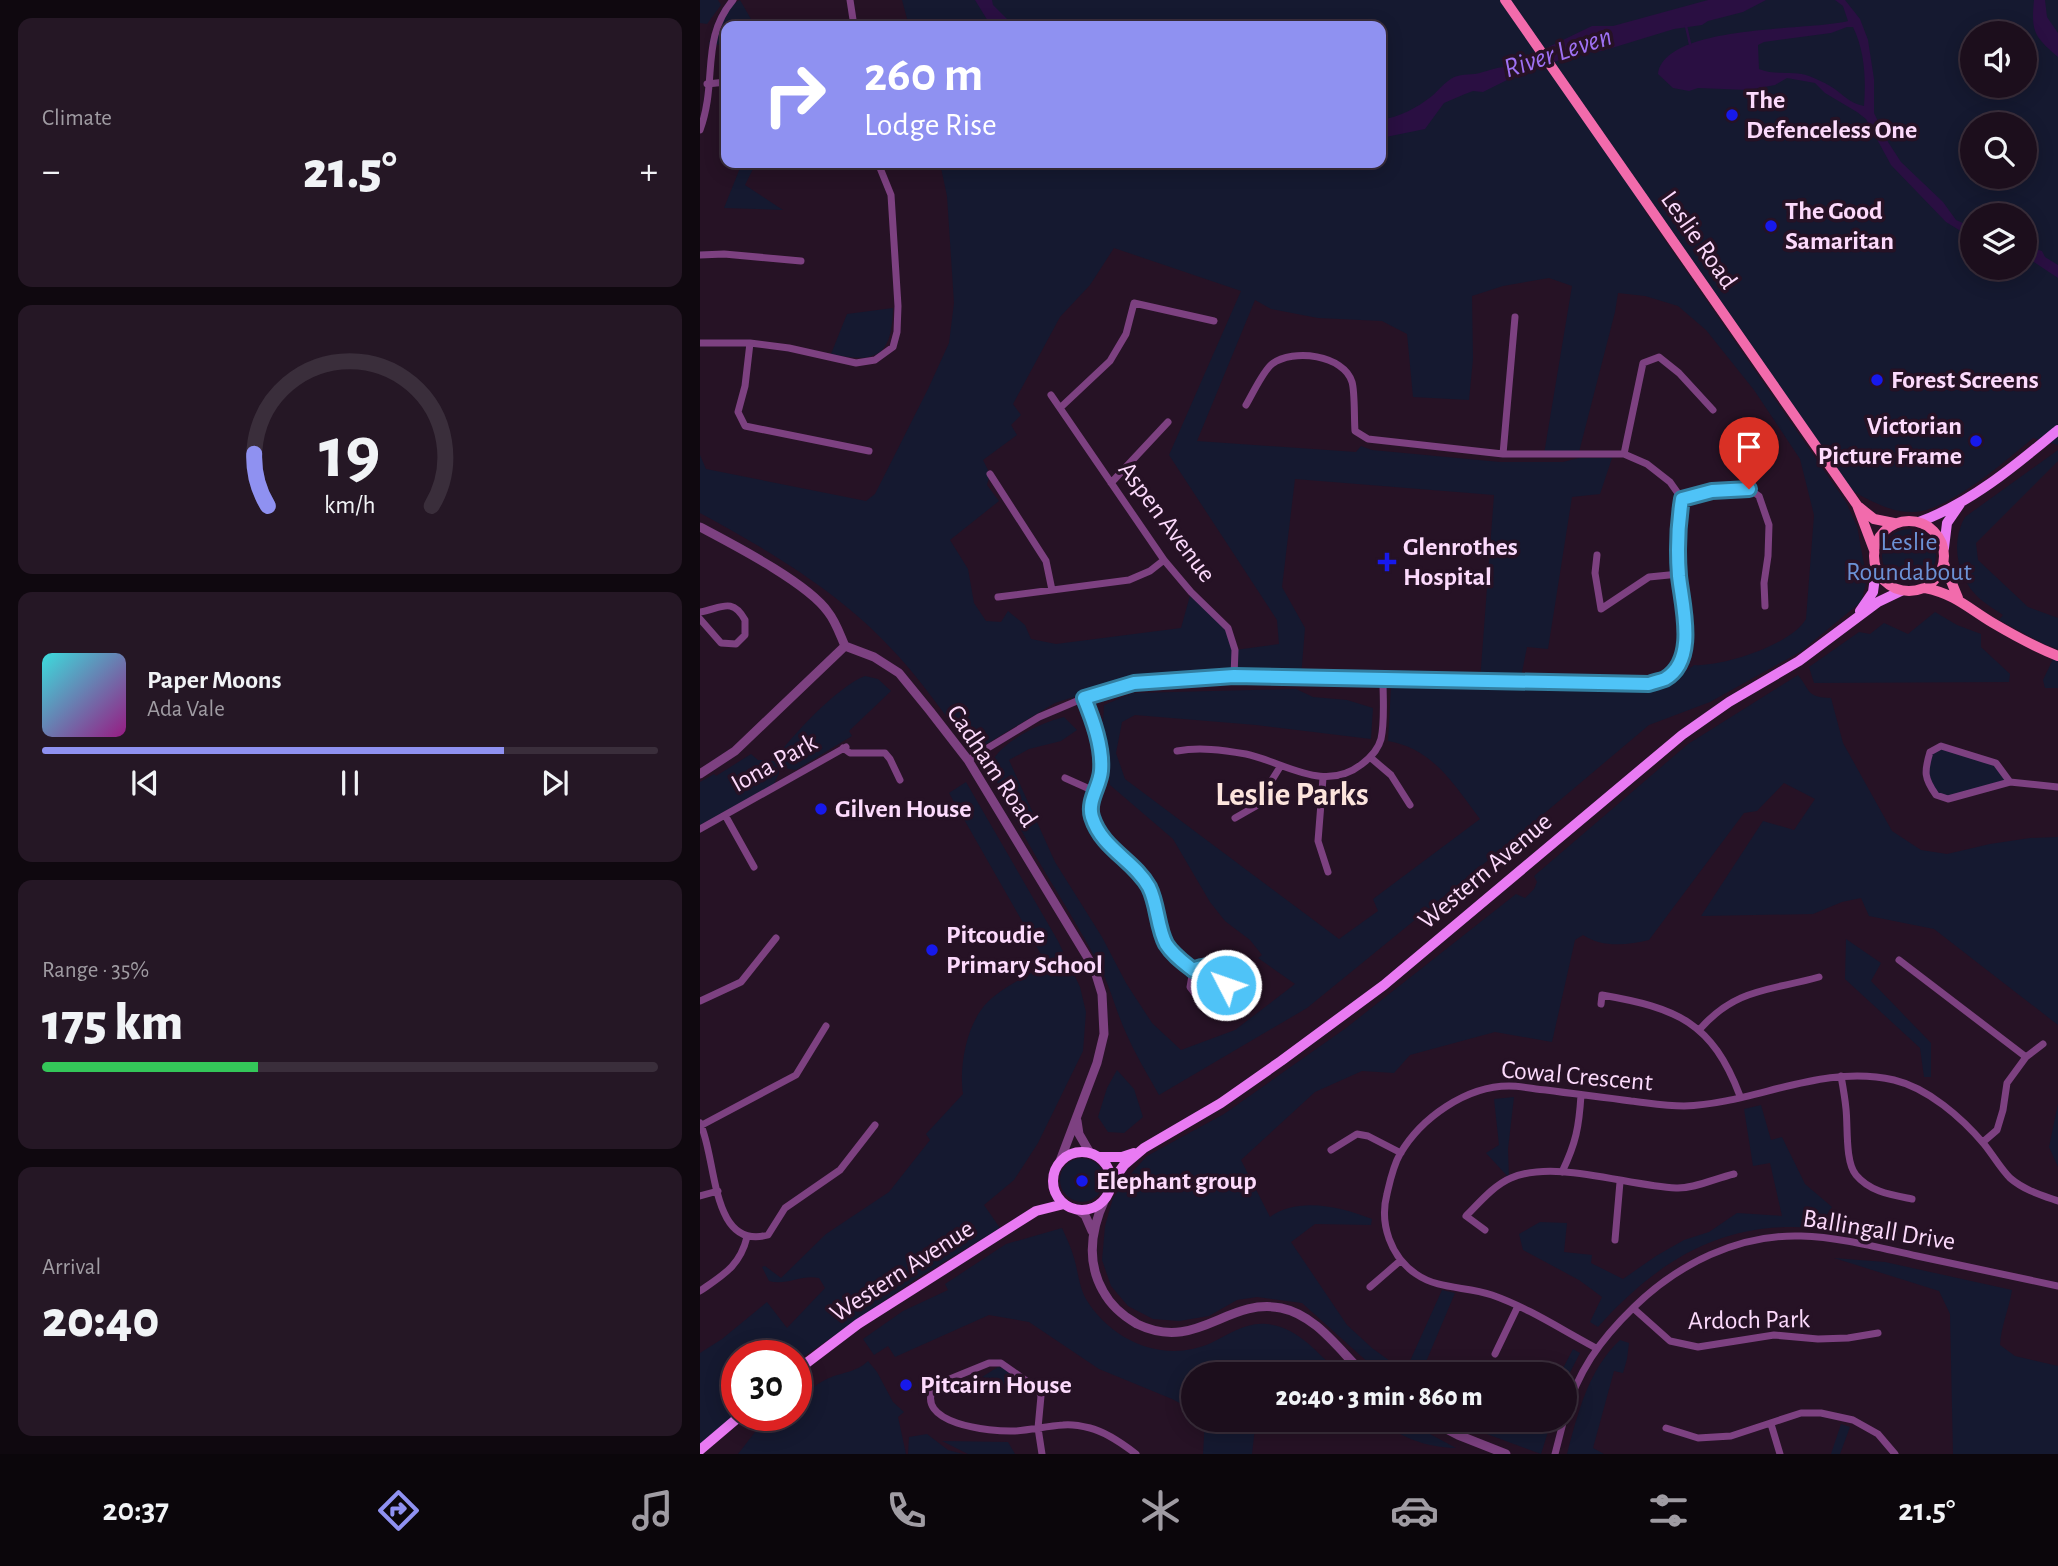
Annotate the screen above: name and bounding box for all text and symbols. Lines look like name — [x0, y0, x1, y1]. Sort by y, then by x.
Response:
map controls — [1960, 21, 2037, 280]
button: sound — [1960, 21, 2037, 98]
water label: River Leven — [1501, 22, 1615, 84]
icon: right — [749, 49, 840, 140]
text: 260 m — [864, 51, 983, 100]
place label: The Defenceless One — [1746, 87, 1917, 143]
text: Climate — [42, 107, 112, 130]
marker: The Defenceless One — [1724, 107, 1740, 123]
text: Lodge Rise — [864, 109, 997, 141]
button: search — [1960, 112, 2037, 189]
text: 21.5° — [303, 145, 397, 197]
text: − — [42, 153, 60, 191]
text: + — [640, 153, 658, 191]
street label: Leslie Road — [1656, 186, 1742, 294]
place label: The Good Samaritan — [1785, 198, 1894, 254]
button: layers — [1960, 203, 2037, 280]
marker: The Good Samaritan — [1763, 218, 1779, 234]
place label: Forest Screens — [1891, 367, 2039, 393]
marker: Forest Screens — [1869, 372, 1885, 388]
place label: Victorian Picture Frame — [1818, 413, 1962, 469]
pin — [1719, 417, 1779, 489]
text: 19 — [319, 418, 381, 491]
icon: arrive — [1730, 428, 1768, 466]
marker: Victorian Picture Frame — [1968, 433, 1984, 449]
street label: Aspen Avenue — [1113, 457, 1221, 587]
text: km/h — [324, 493, 376, 518]
park label: Leslie Roundabout — [1846, 529, 1972, 585]
place label: Glenrothes Hospital — [1403, 534, 1518, 590]
marker: Glenrothes Hospital — [1377, 552, 1397, 572]
text: Paper Moons — [147, 667, 282, 693]
text: Ada Vale — [147, 698, 225, 721]
street label: Cadham Road — [942, 700, 1042, 832]
street label: Iona Park — [727, 729, 821, 797]
icon: previous — [126, 764, 164, 802]
icon: pause — [331, 764, 369, 802]
icon: next — [536, 764, 574, 802]
district label: Leslie Parks — [1215, 779, 1369, 812]
place label: Gilven House — [835, 796, 972, 822]
marker: Gilven House — [813, 801, 829, 817]
street label: Western Avenue — [1413, 808, 1557, 934]
place label: Pitcoudie Primary School — [946, 922, 1103, 978]
marker: Pitcoudie Primary School — [924, 942, 940, 958]
position arrow — [1189, 948, 1263, 1022]
text: Range · 35% — [42, 959, 149, 982]
text: 175 km — [42, 997, 183, 1049]
street label: Cowal Crescent — [1500, 1056, 1654, 1096]
place label: Elephant group — [1096, 1168, 1257, 1194]
marker: Elephant group — [1074, 1173, 1090, 1189]
street label: Ballingall Drive — [1801, 1205, 1957, 1255]
street label: Western Avenue — [826, 1215, 978, 1327]
text: Arrival — [42, 1256, 101, 1279]
text: 20:40 — [42, 1294, 159, 1346]
street label: Ardoch Park — [1688, 1306, 1810, 1334]
speed limit sign: 30 — [721, 1340, 812, 1431]
place label: Pitcairn House — [920, 1372, 1072, 1398]
marker: Pitcairn House — [898, 1377, 914, 1393]
text: 20:40 · 3 min · 860 m — [1276, 1384, 1482, 1410]
icon: directions — [374, 1486, 423, 1535]
icon: music — [628, 1486, 677, 1535]
icon: phone — [882, 1486, 931, 1535]
icon: climate — [1136, 1486, 1185, 1535]
icon: car — [1390, 1486, 1439, 1535]
icon: filters — [1644, 1486, 1693, 1535]
text: 20:37 — [103, 1494, 169, 1526]
text: 21.5° — [1898, 1494, 1955, 1526]

